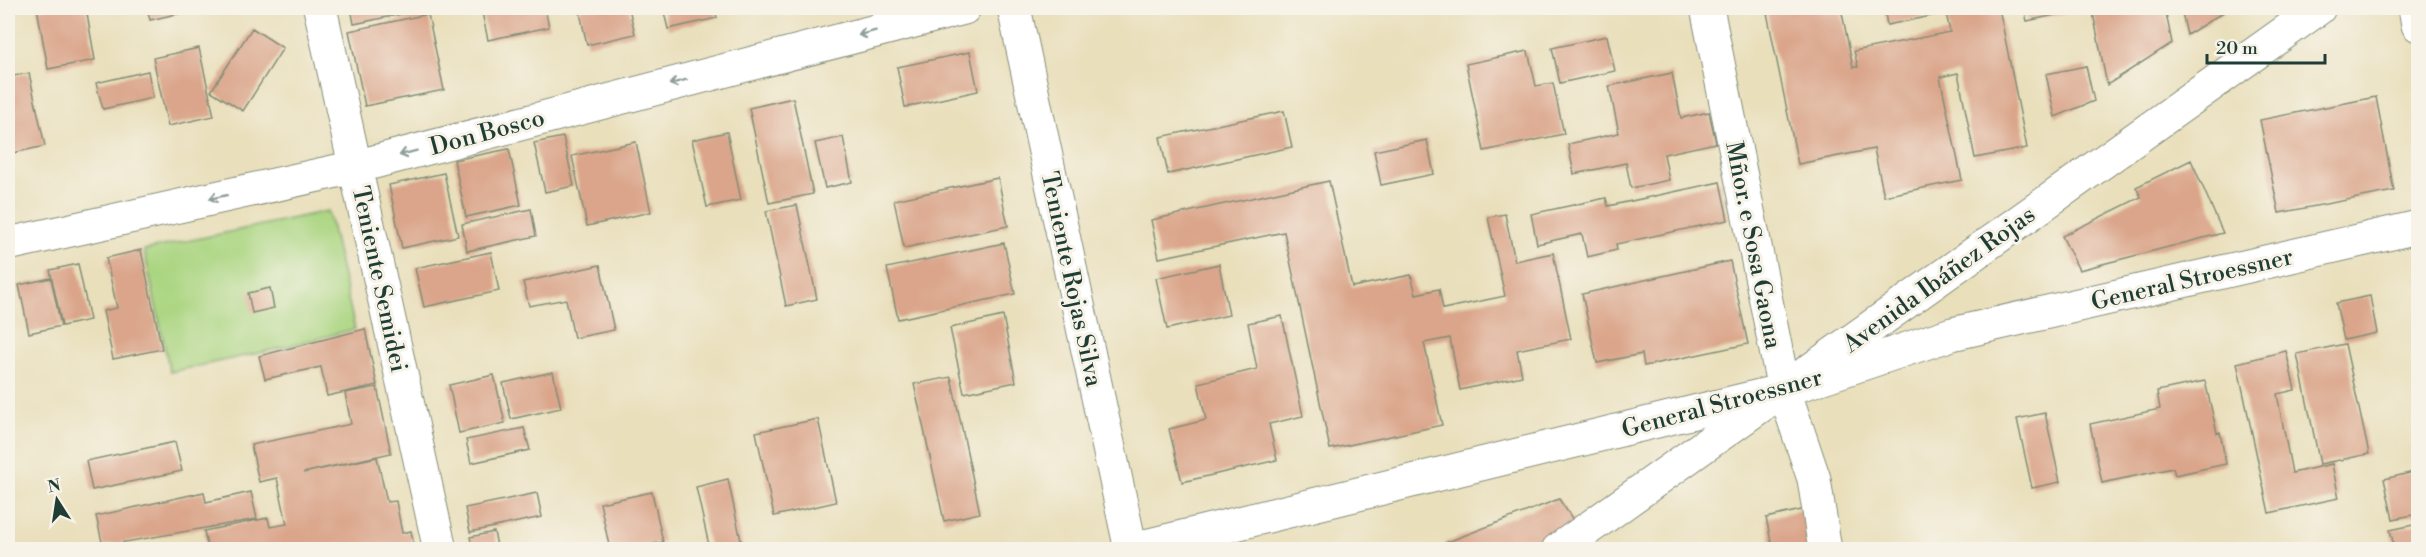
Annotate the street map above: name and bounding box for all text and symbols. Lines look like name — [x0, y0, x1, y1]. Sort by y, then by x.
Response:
scale bar — [2207, 27, 2326, 65]
one-way arrow — [857, 28, 876, 39]
text: 20 m — [2216, 37, 2258, 60]
one-way arrow — [669, 77, 688, 89]
street label: Don Bosco — [426, 103, 548, 163]
street label: Mñor. e Sosa Gaona — [1718, 139, 1788, 352]
one-way arrow — [399, 147, 418, 159]
street label: Teniente Rojas Silva — [1034, 169, 1109, 390]
street label: Teniente Semidei — [345, 183, 413, 375]
one-way arrow — [209, 192, 228, 203]
street label: Avenida Ibáñez Rojas — [1837, 200, 2042, 360]
street label: General Stroessner — [2088, 242, 2296, 318]
street label: General Stroessner — [1619, 363, 1826, 445]
north arrow — [27, 470, 87, 530]
text: N — [46, 475, 63, 497]

